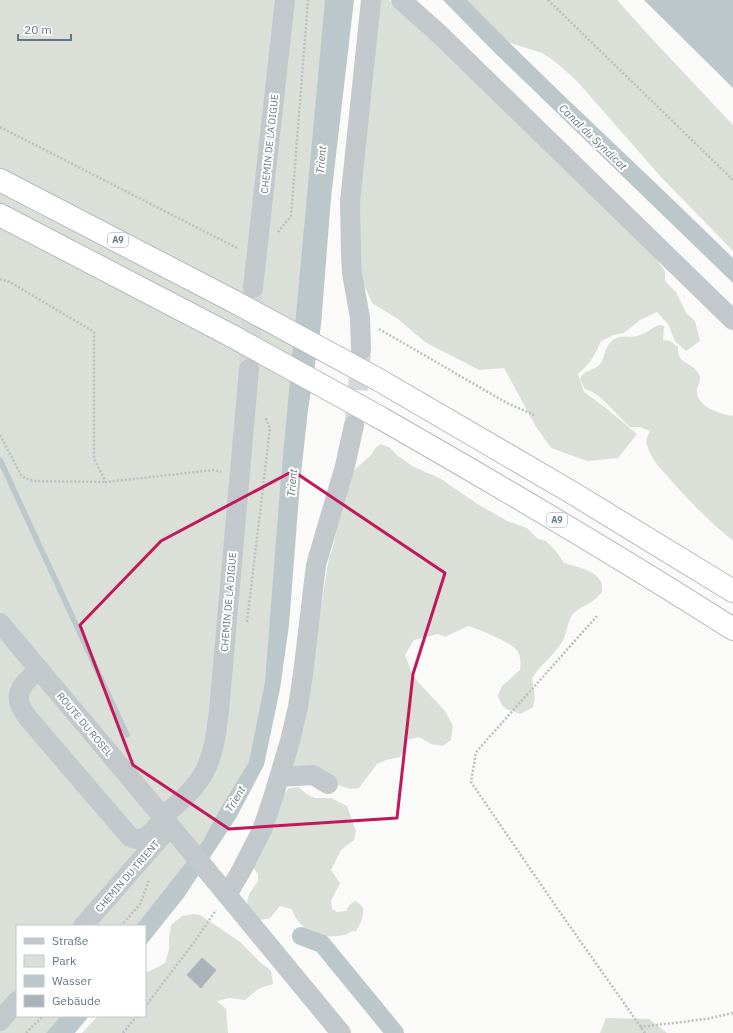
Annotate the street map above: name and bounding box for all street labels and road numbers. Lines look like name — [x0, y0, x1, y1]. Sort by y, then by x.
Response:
street label: CHEMIN DE LA DIGUE — [258, 94, 281, 194]
road number: A9 — [108, 233, 128, 247]
road number: A9 — [547, 513, 567, 527]
street label: CHEMIN DE LA DIGUE — [218, 552, 239, 652]
street label: ROUTE DU ROSEL — [54, 690, 115, 759]
street label: CHEMIN DU TRIENT — [93, 837, 162, 915]

